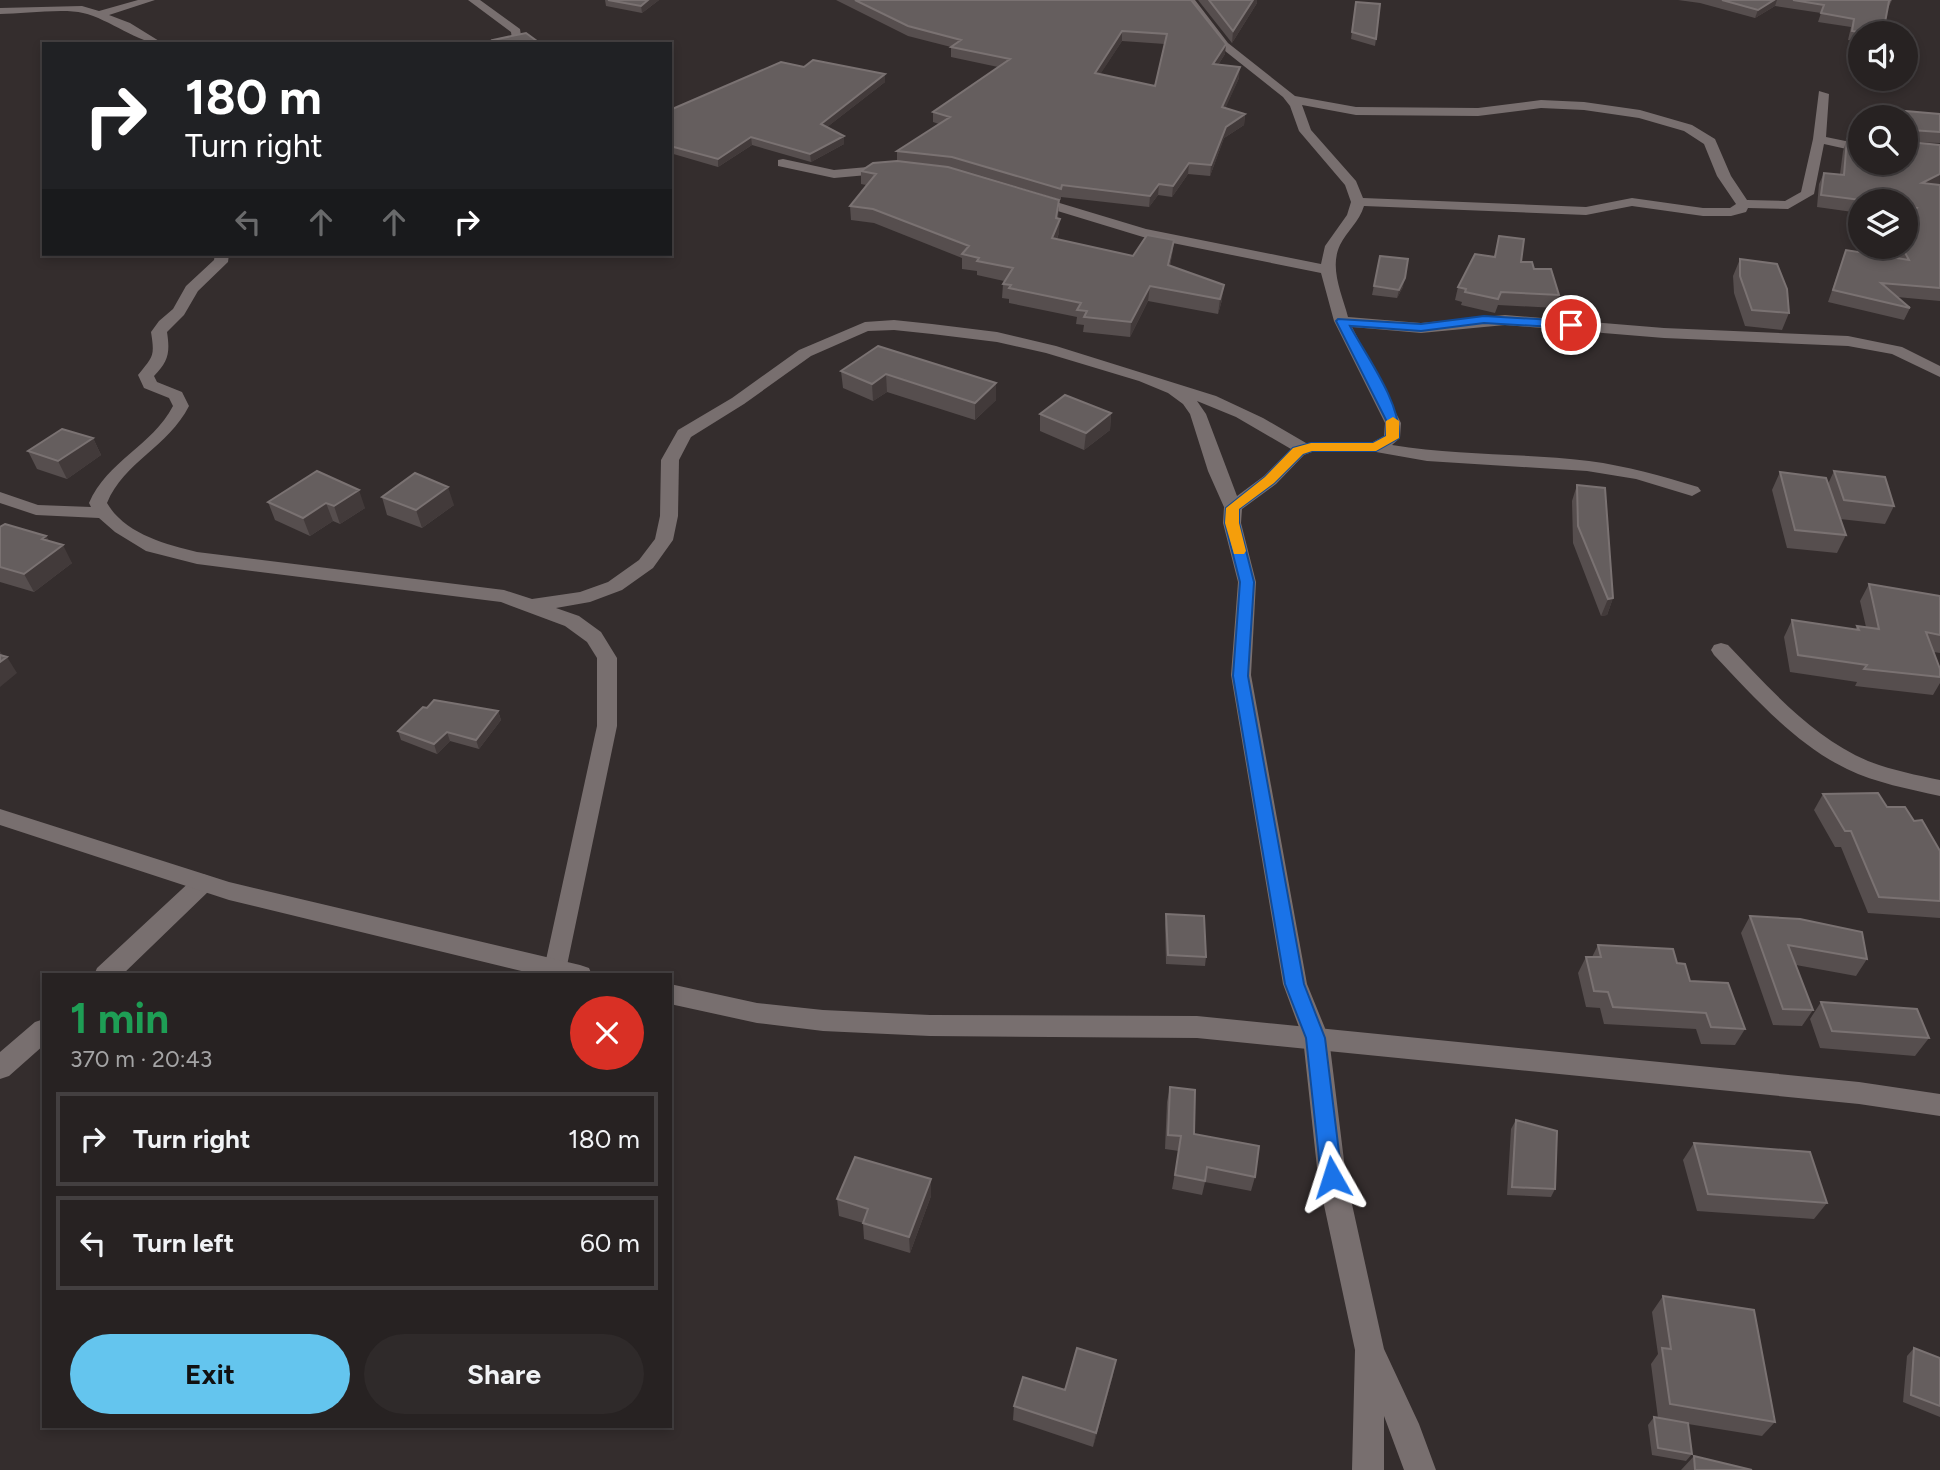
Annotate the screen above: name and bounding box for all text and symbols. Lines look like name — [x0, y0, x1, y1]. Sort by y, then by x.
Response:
map controls — [1848, 21, 1918, 259]
button: sound — [1848, 21, 1918, 91]
text: 180 m — [185, 67, 322, 126]
icon: right — [70, 70, 161, 161]
button: search — [1848, 105, 1918, 175]
text: Turn right — [185, 127, 323, 165]
button: layers — [1848, 189, 1918, 259]
icon: left — [229, 203, 267, 241]
icon: ahead — [302, 203, 340, 241]
icon: ahead — [375, 203, 413, 241]
icon: right — [448, 203, 486, 241]
pin — [1541, 295, 1601, 355]
icon: arrive — [1552, 306, 1590, 344]
text: 1 min — [70, 993, 169, 1044]
button: close — [570, 996, 644, 1070]
text: 370 m · 20:43 — [70, 1045, 212, 1073]
icon: right — [74, 1120, 112, 1158]
text: Turn right — [133, 1123, 250, 1155]
text: 180 m — [568, 1123, 640, 1155]
position arrow — [1295, 1140, 1369, 1214]
icon: left — [74, 1224, 112, 1262]
text: Turn left — [133, 1227, 234, 1259]
text: 60 m — [580, 1227, 640, 1259]
button: Exit — [70, 1334, 350, 1414]
button: Share — [364, 1334, 644, 1414]

